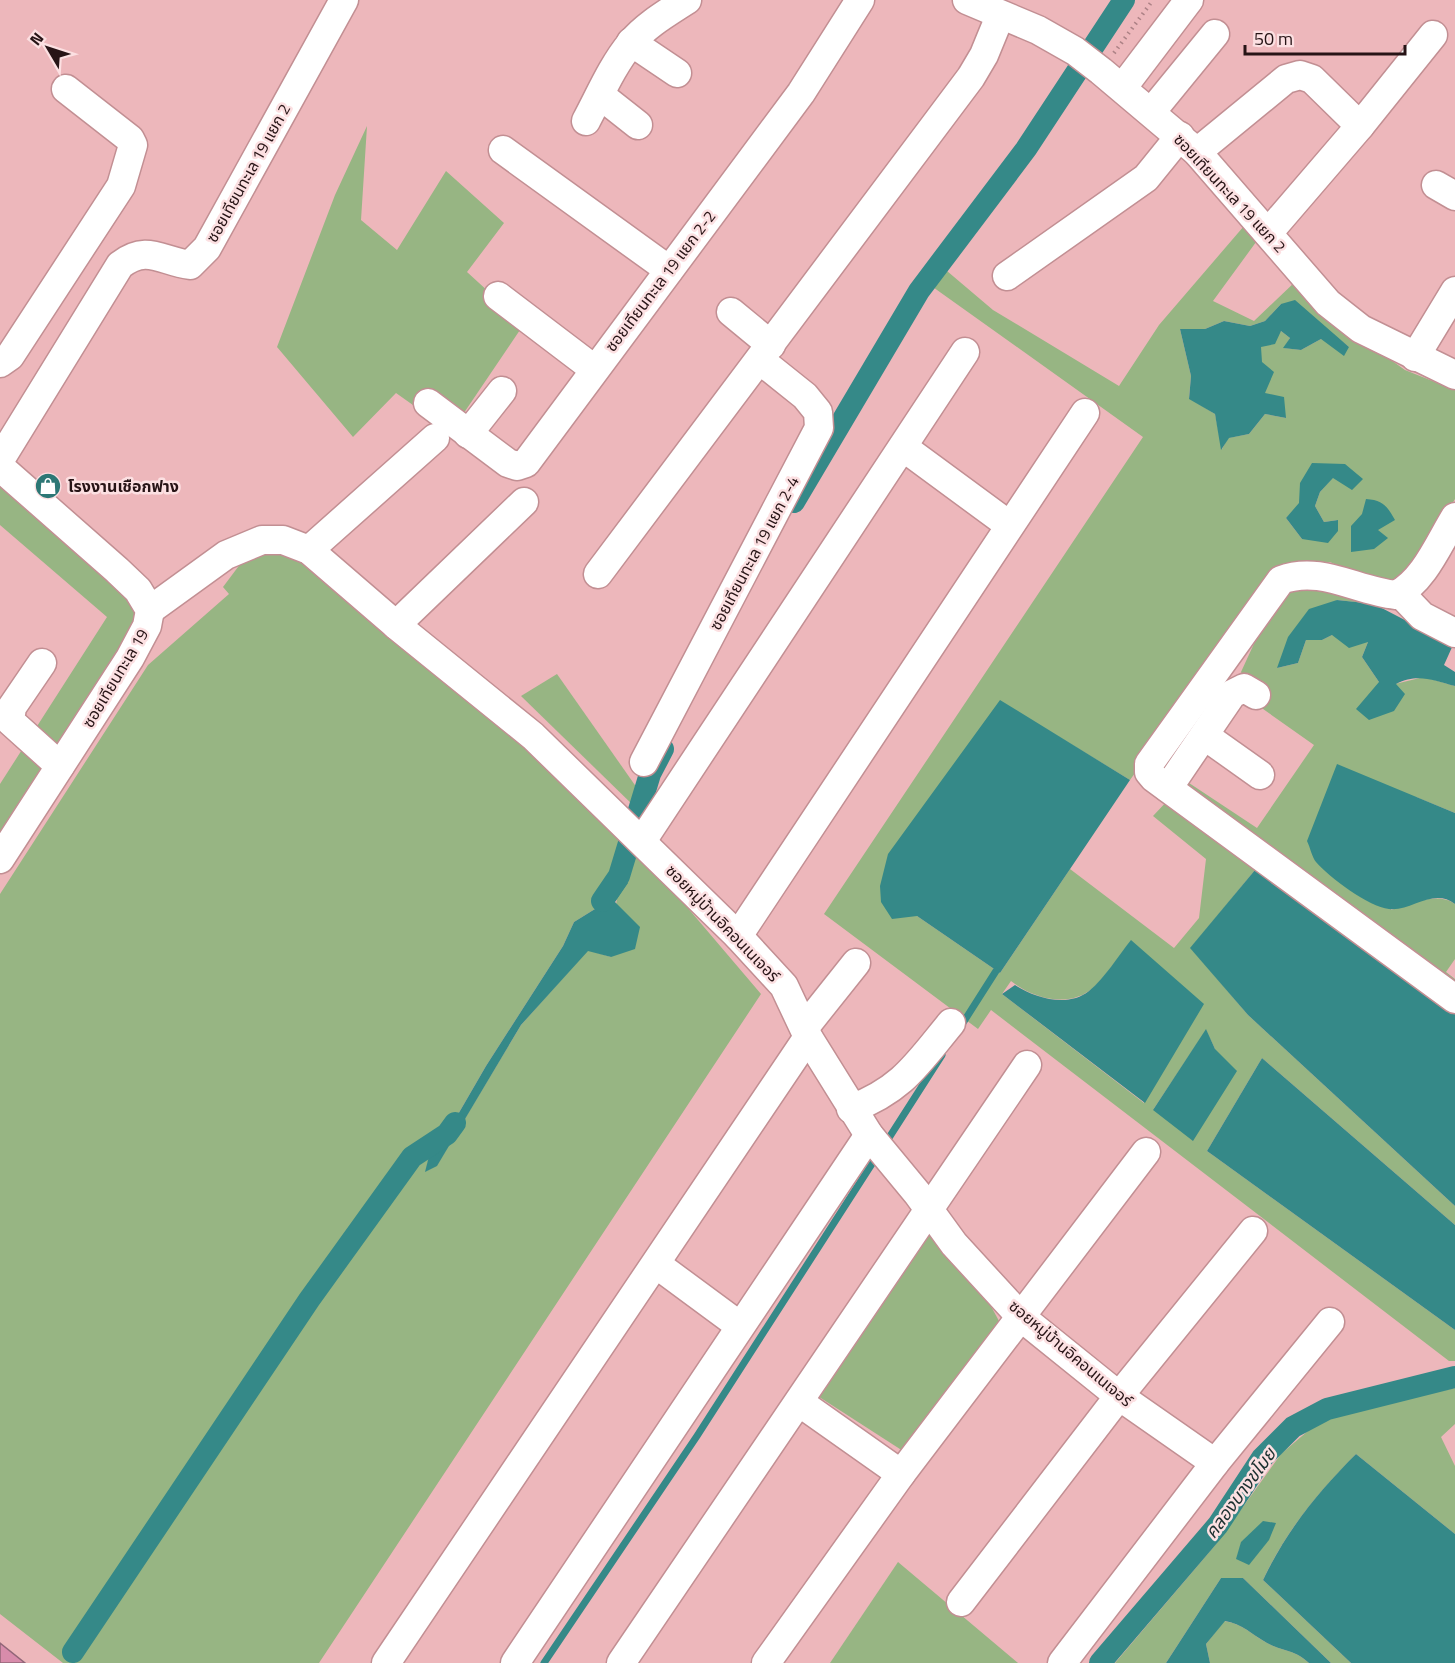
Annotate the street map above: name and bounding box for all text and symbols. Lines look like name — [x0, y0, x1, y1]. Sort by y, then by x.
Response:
north arrow — [18, 18, 78, 78]
scale bar — [1245, 18, 1406, 56]
text: 50 m — [1254, 25, 1293, 52]
text: N — [24, 27, 49, 50]
street label: ซอยเทียนทะเล 19 แยก 2 — [200, 99, 296, 247]
street label: ซอยเทียนทะเล 19 แยก 2 — [1168, 128, 1292, 258]
street label: ซอยเทียนทะเล 19 แยก 2-2 — [599, 205, 721, 357]
shop icon: โรงงานเชือกฟาง — [33, 471, 63, 501]
street label: ซอยเทียนทะเล 19 แยก 2-4 — [703, 472, 805, 634]
place label: โรงงานเชือกฟาง — [68, 474, 179, 498]
street label: ซอยเทียนทะเล 19 — [76, 624, 154, 732]
street label: ซอยหมู่บ้านอิคอนเนเจอร์ — [661, 859, 786, 988]
street label: ซอยหมู่บ้านอิคอนเนเจอร์ — [1004, 1294, 1139, 1412]
water label: คลองบางขโมย — [1198, 1441, 1283, 1544]

